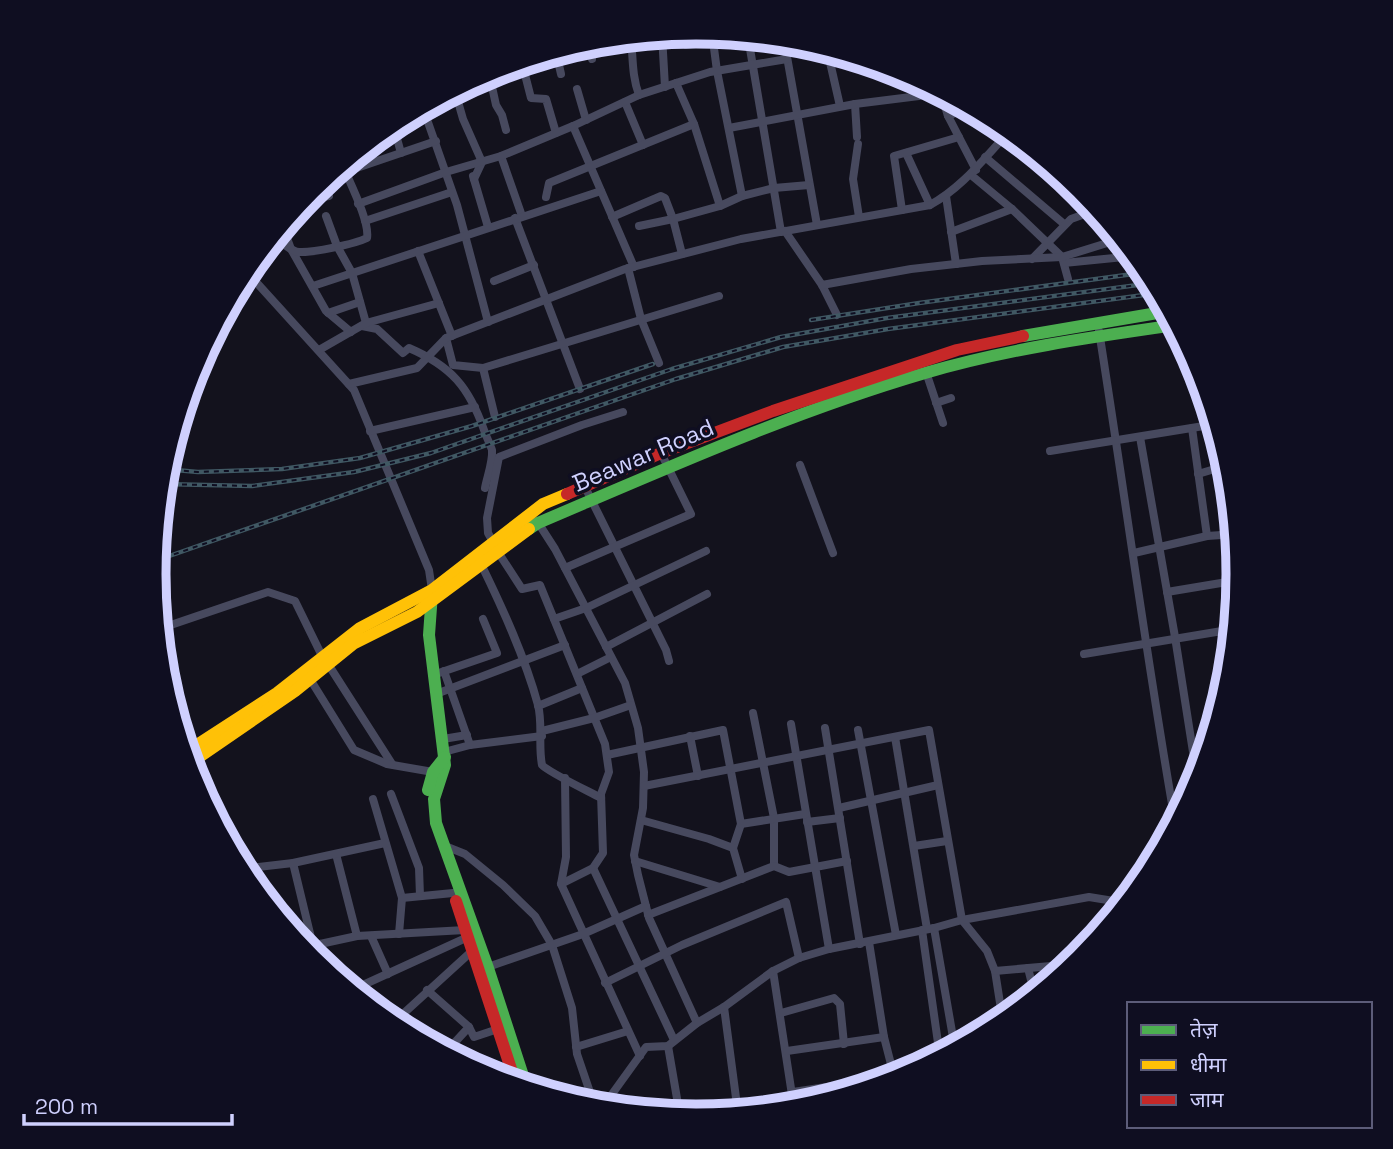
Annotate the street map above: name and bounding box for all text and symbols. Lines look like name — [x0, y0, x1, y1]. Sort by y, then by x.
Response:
street label: Beawar Road — [568, 411, 718, 499]
legend — [1127, 1002, 1372, 1128]
text: तेज़ — [1190, 1016, 1218, 1043]
text: धीमा — [1190, 1051, 1227, 1078]
scale bar — [24, 1082, 233, 1126]
text: जाम — [1190, 1086, 1224, 1113]
text: 200 m — [35, 1093, 98, 1120]

